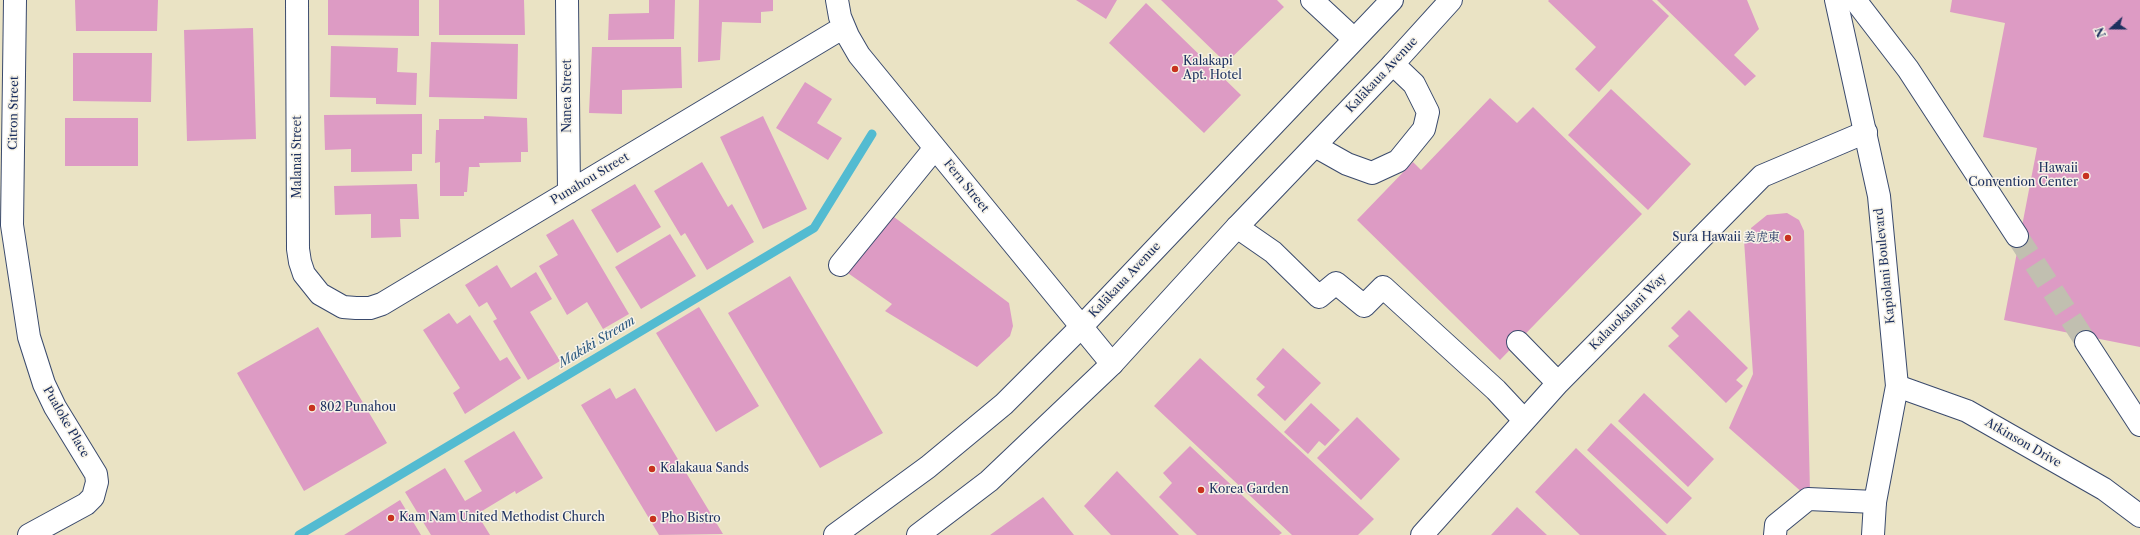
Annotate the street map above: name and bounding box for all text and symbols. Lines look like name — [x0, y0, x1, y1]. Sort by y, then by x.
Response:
north arrow — [2092, 8, 2132, 48]
text: N — [2093, 25, 2109, 39]
street label: Kalākaua Avenue — [1343, 34, 1421, 116]
place label: Kalakapi Apt. Hotel — [1183, 55, 1242, 83]
street label: Nanea Street — [561, 59, 575, 133]
marker: Kalakapi Apt. Hotel — [1170, 64, 1180, 74]
street label: Citron Street — [6, 76, 22, 150]
street label: Malanai Street — [291, 116, 305, 198]
street label: Punahou Street — [548, 150, 632, 208]
street label: Fern Street — [940, 157, 992, 215]
place label: Hawaii Convention Center — [1968, 162, 2078, 190]
marker: Hawaii Convention Center — [2081, 171, 2091, 181]
street label: Kapiolani Boulevard — [1872, 207, 1898, 325]
place label: Sura Hawaii 姜虎東 — [1672, 231, 1780, 245]
marker: Sura Hawaii 姜虎東 — [1783, 233, 1793, 243]
street label: Kalākaua Avenue — [1086, 239, 1164, 321]
street label: Kalauokalani Way — [1587, 271, 1669, 353]
water label: Makiki Stream — [556, 313, 638, 371]
street label: Pualoke Place — [40, 384, 92, 460]
place label: 802 Punahou — [320, 401, 396, 415]
marker: 802 Punahou — [307, 403, 317, 413]
street label: Atkinson Drive — [1982, 415, 2064, 471]
place label: Kalakaua Sands — [660, 462, 749, 476]
marker: Kalakaua Sands — [647, 464, 657, 474]
place label: Korea Garden — [1209, 483, 1289, 497]
marker: Korea Garden — [1196, 485, 1206, 495]
place label: Kam Nam United Methodist Church — [399, 511, 605, 525]
place label: Pho Bistro — [661, 512, 721, 526]
marker: Kam Nam United Methodist Church — [386, 513, 396, 523]
marker: Pho Bistro — [648, 514, 658, 524]

